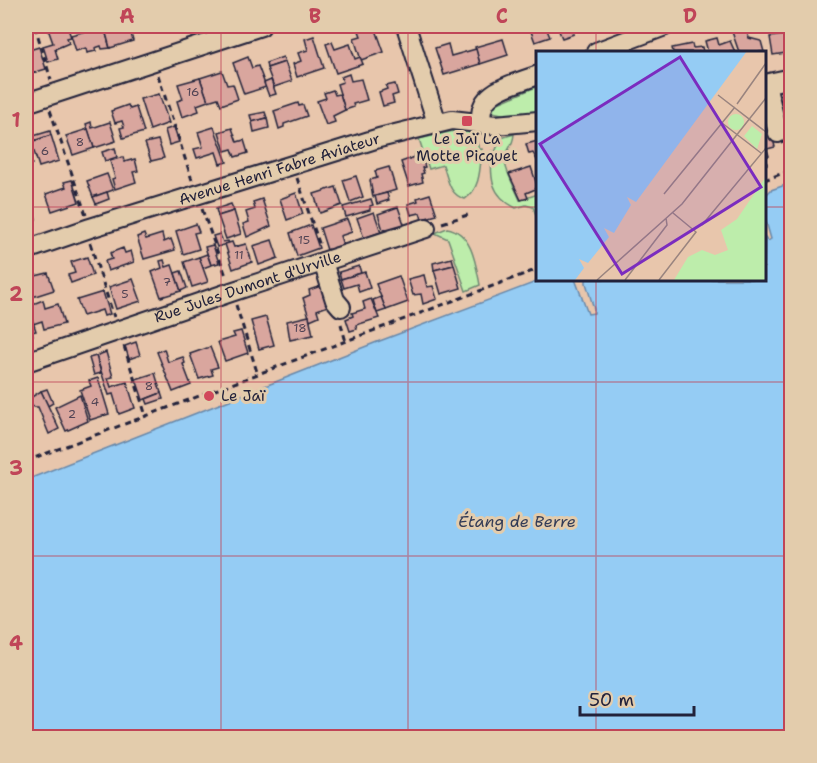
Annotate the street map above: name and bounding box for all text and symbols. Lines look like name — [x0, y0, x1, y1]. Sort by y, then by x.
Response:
text: A — [119, 3, 135, 29]
text: B — [309, 3, 321, 29]
text: C — [496, 3, 508, 29]
text: D — [683, 3, 697, 29]
inset map — [536, 51, 766, 280]
house number: 16 — [186, 84, 200, 100]
text: 1 — [11, 107, 21, 133]
marker: Le Jaï La Motte Picquet — [460, 114, 474, 128]
street label: Avenue Henri Fabre Aviateur — [176, 128, 382, 210]
place label: Le Jaï La Motte Picquet — [416, 129, 518, 166]
house number: 8 — [76, 134, 84, 150]
house number: 6 — [41, 143, 49, 159]
house number: 15 — [298, 232, 310, 248]
street label: Rue Jules Dumont d'Urville — [152, 247, 344, 327]
house number: 11 — [234, 247, 244, 263]
house number: 7 — [163, 274, 171, 290]
text: 2 — [9, 281, 23, 307]
house number: 5 — [121, 286, 129, 302]
house number: 18 — [293, 320, 307, 336]
house number: 8 — [145, 378, 153, 394]
place label: Le Jaï — [221, 386, 266, 406]
marker: Le Jaï — [202, 389, 216, 403]
house number: 4 — [91, 394, 99, 410]
house number: 2 — [68, 406, 76, 422]
text: 3 — [9, 455, 23, 481]
water label: Étang de Berre — [458, 511, 576, 532]
text: 4 — [9, 630, 23, 656]
scale bar — [580, 679, 694, 717]
text: 50 m — [589, 688, 634, 712]

